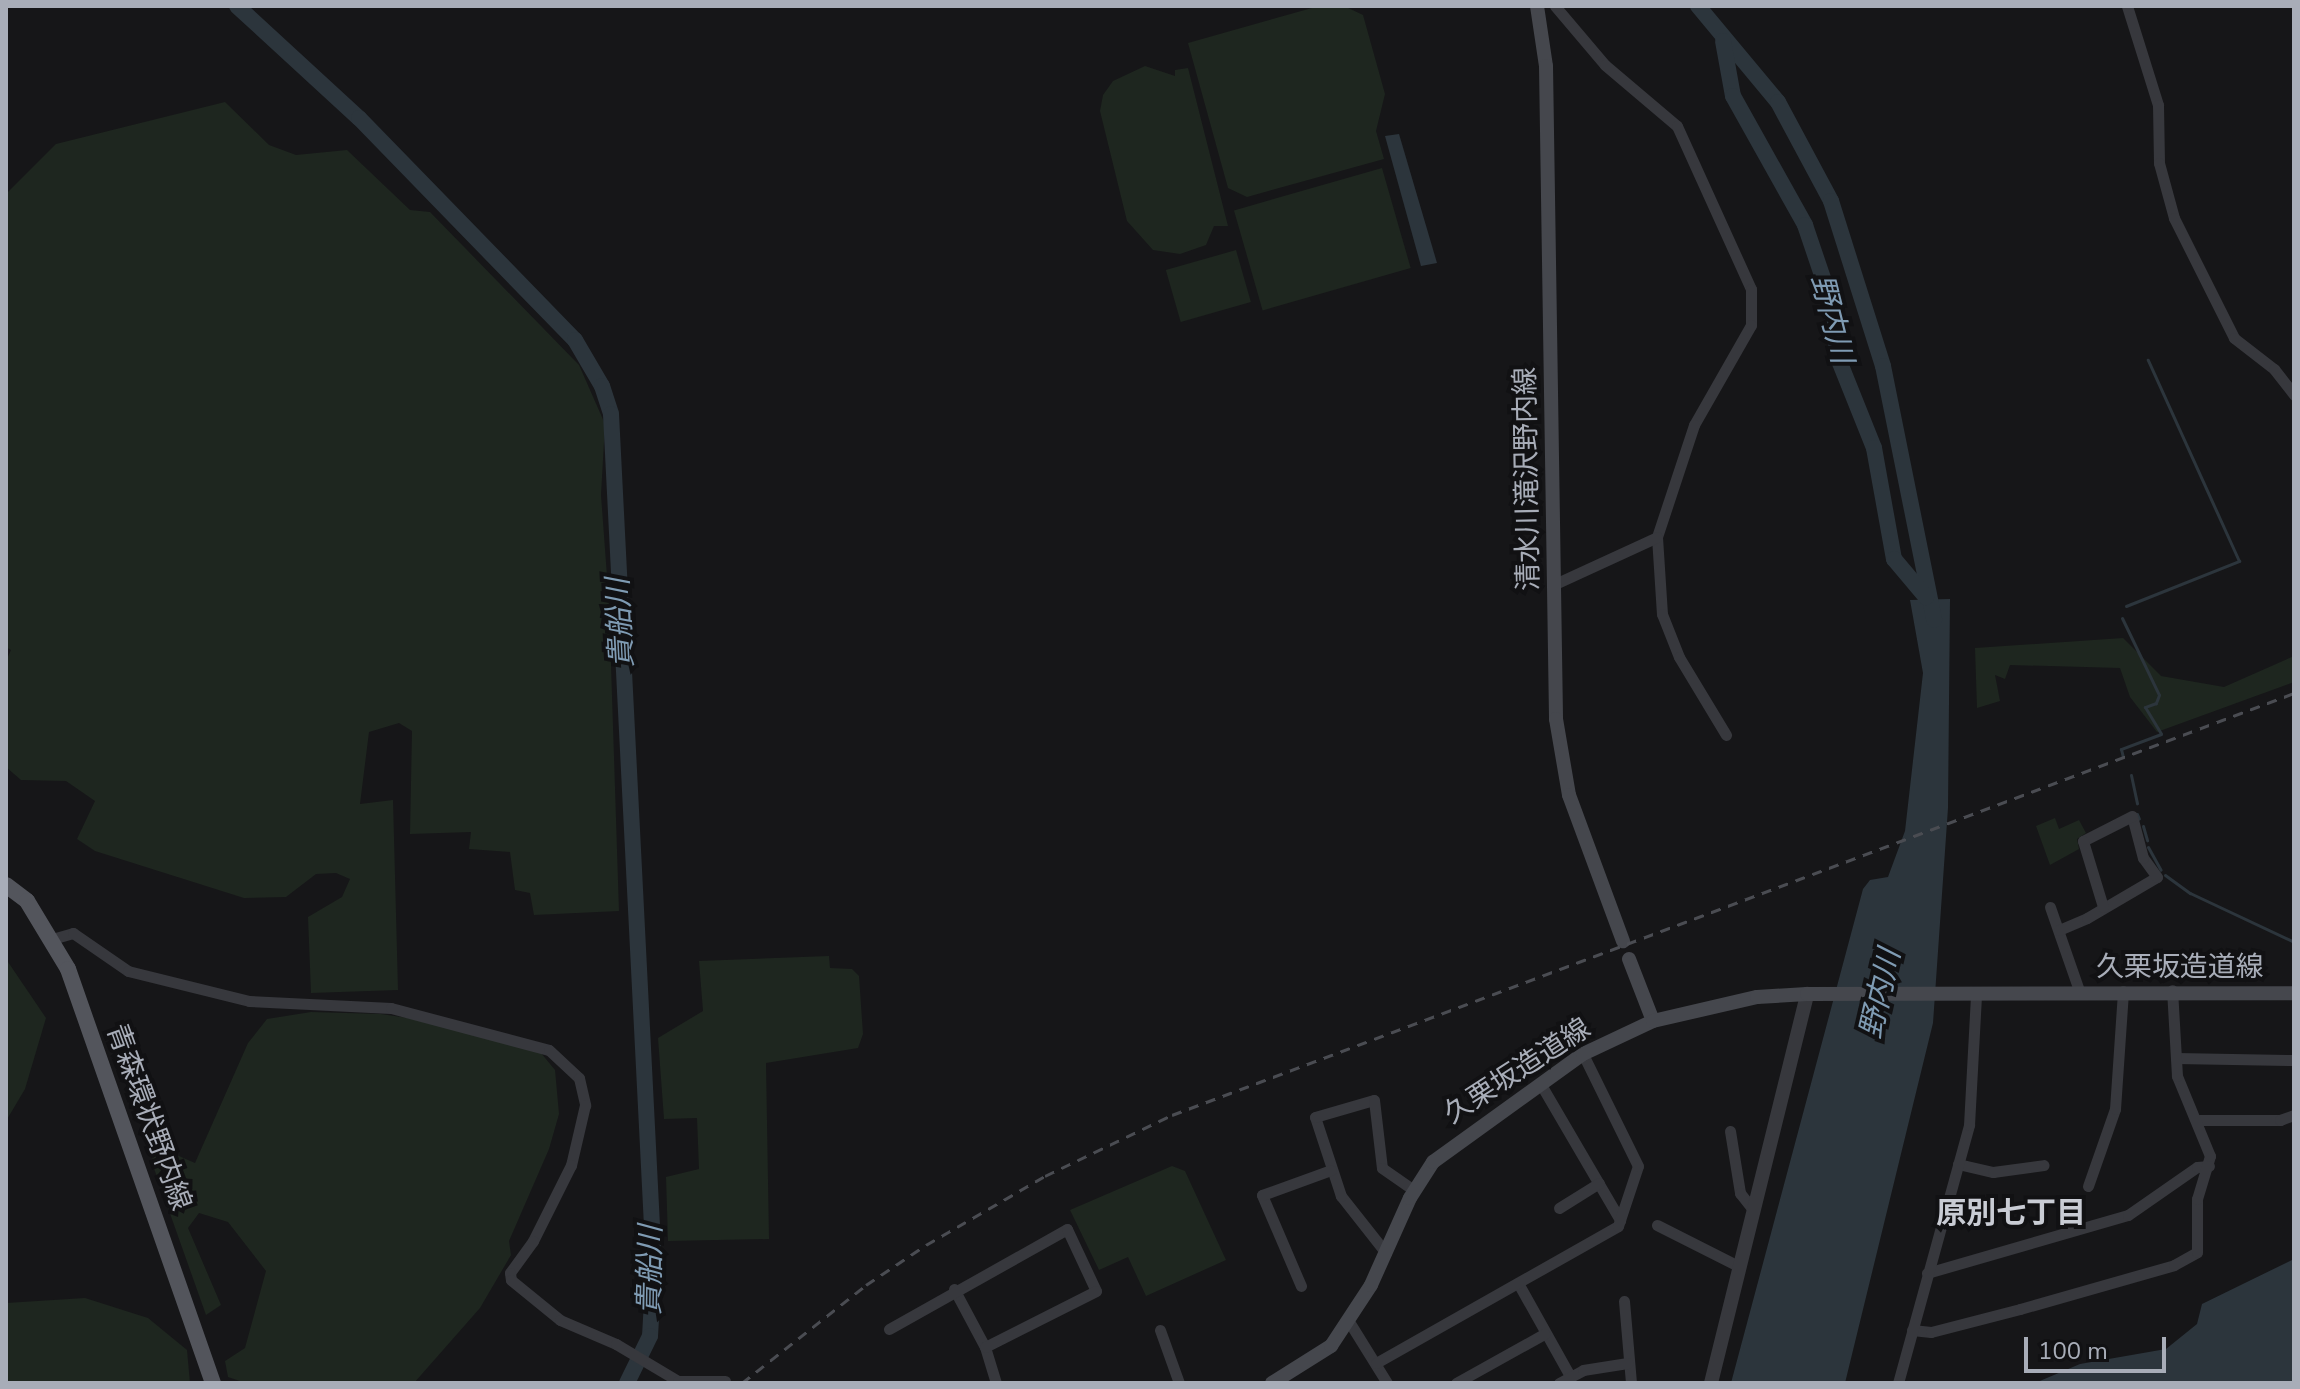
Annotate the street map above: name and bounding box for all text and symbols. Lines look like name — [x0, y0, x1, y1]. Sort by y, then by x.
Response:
water label: 野内川 — [1803, 271, 1859, 367]
street label: 清水川滝沢野内線 — [1508, 367, 1546, 591]
water label: 貴船川 — [601, 577, 641, 669]
water label: 野内川 — [1853, 946, 1909, 1042]
street label: 久栗坂造道線 — [2096, 950, 2264, 984]
street label: 久栗坂造道線 — [1437, 1011, 1597, 1131]
street label: 青森環状野内線 — [100, 1019, 198, 1215]
district label: 原別七丁目 — [1936, 1196, 2086, 1232]
water label: 貴船川 — [632, 1225, 670, 1315]
scale bar — [2028, 1321, 2170, 1371]
text: 100 m — [2038, 1335, 2108, 1367]

